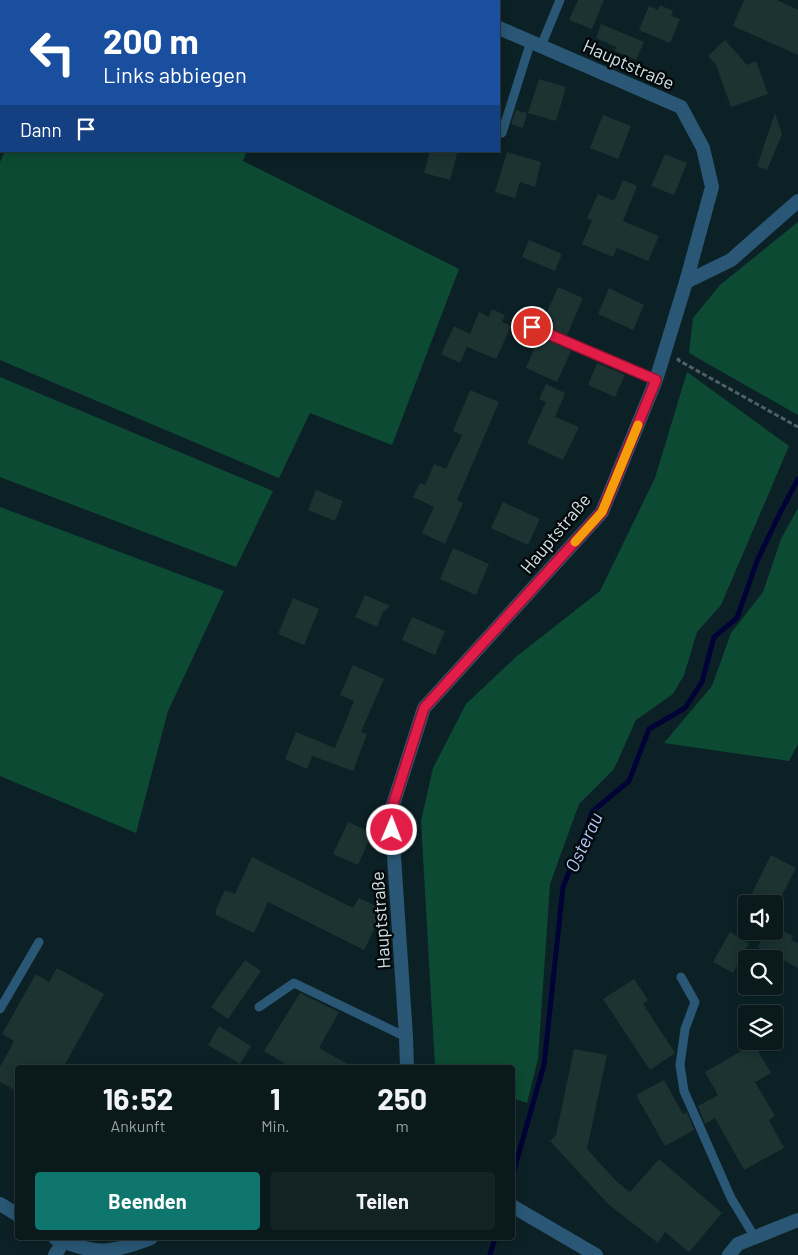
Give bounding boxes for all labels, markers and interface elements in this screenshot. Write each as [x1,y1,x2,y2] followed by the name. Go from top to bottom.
[103,19,199,61] text: 200 m
[20,20,85,85] icon: left
[580,34,678,94] street label: Hauptstraße
[103,61,247,87] text: Links abbiegen
[72,115,100,143] icon: arrive
[20,118,62,141] text: Dann
[511,306,553,348] pin
[518,313,546,341] icon: arrive
[515,489,595,577] street label: Hauptstraße
[365,803,417,855] position arrow
[559,808,607,875] water label: Osterau
[366,871,394,969] street label: Hauptstraße
[738,895,783,1050] map controls
[738,895,783,940] button: sound
[738,950,783,995] button: search
[738,1005,783,1050] button: layers
[103,1080,173,1116] text: 16:52
[270,1080,281,1116] text: 1
[377,1080,427,1116] text: 250
[111,1116,166,1135] text: Ankunft
[261,1116,289,1135] text: Min.
[396,1116,409,1135] text: m
[35,1172,260,1230] button: Beenden
[270,1172,495,1230] button: Teilen

